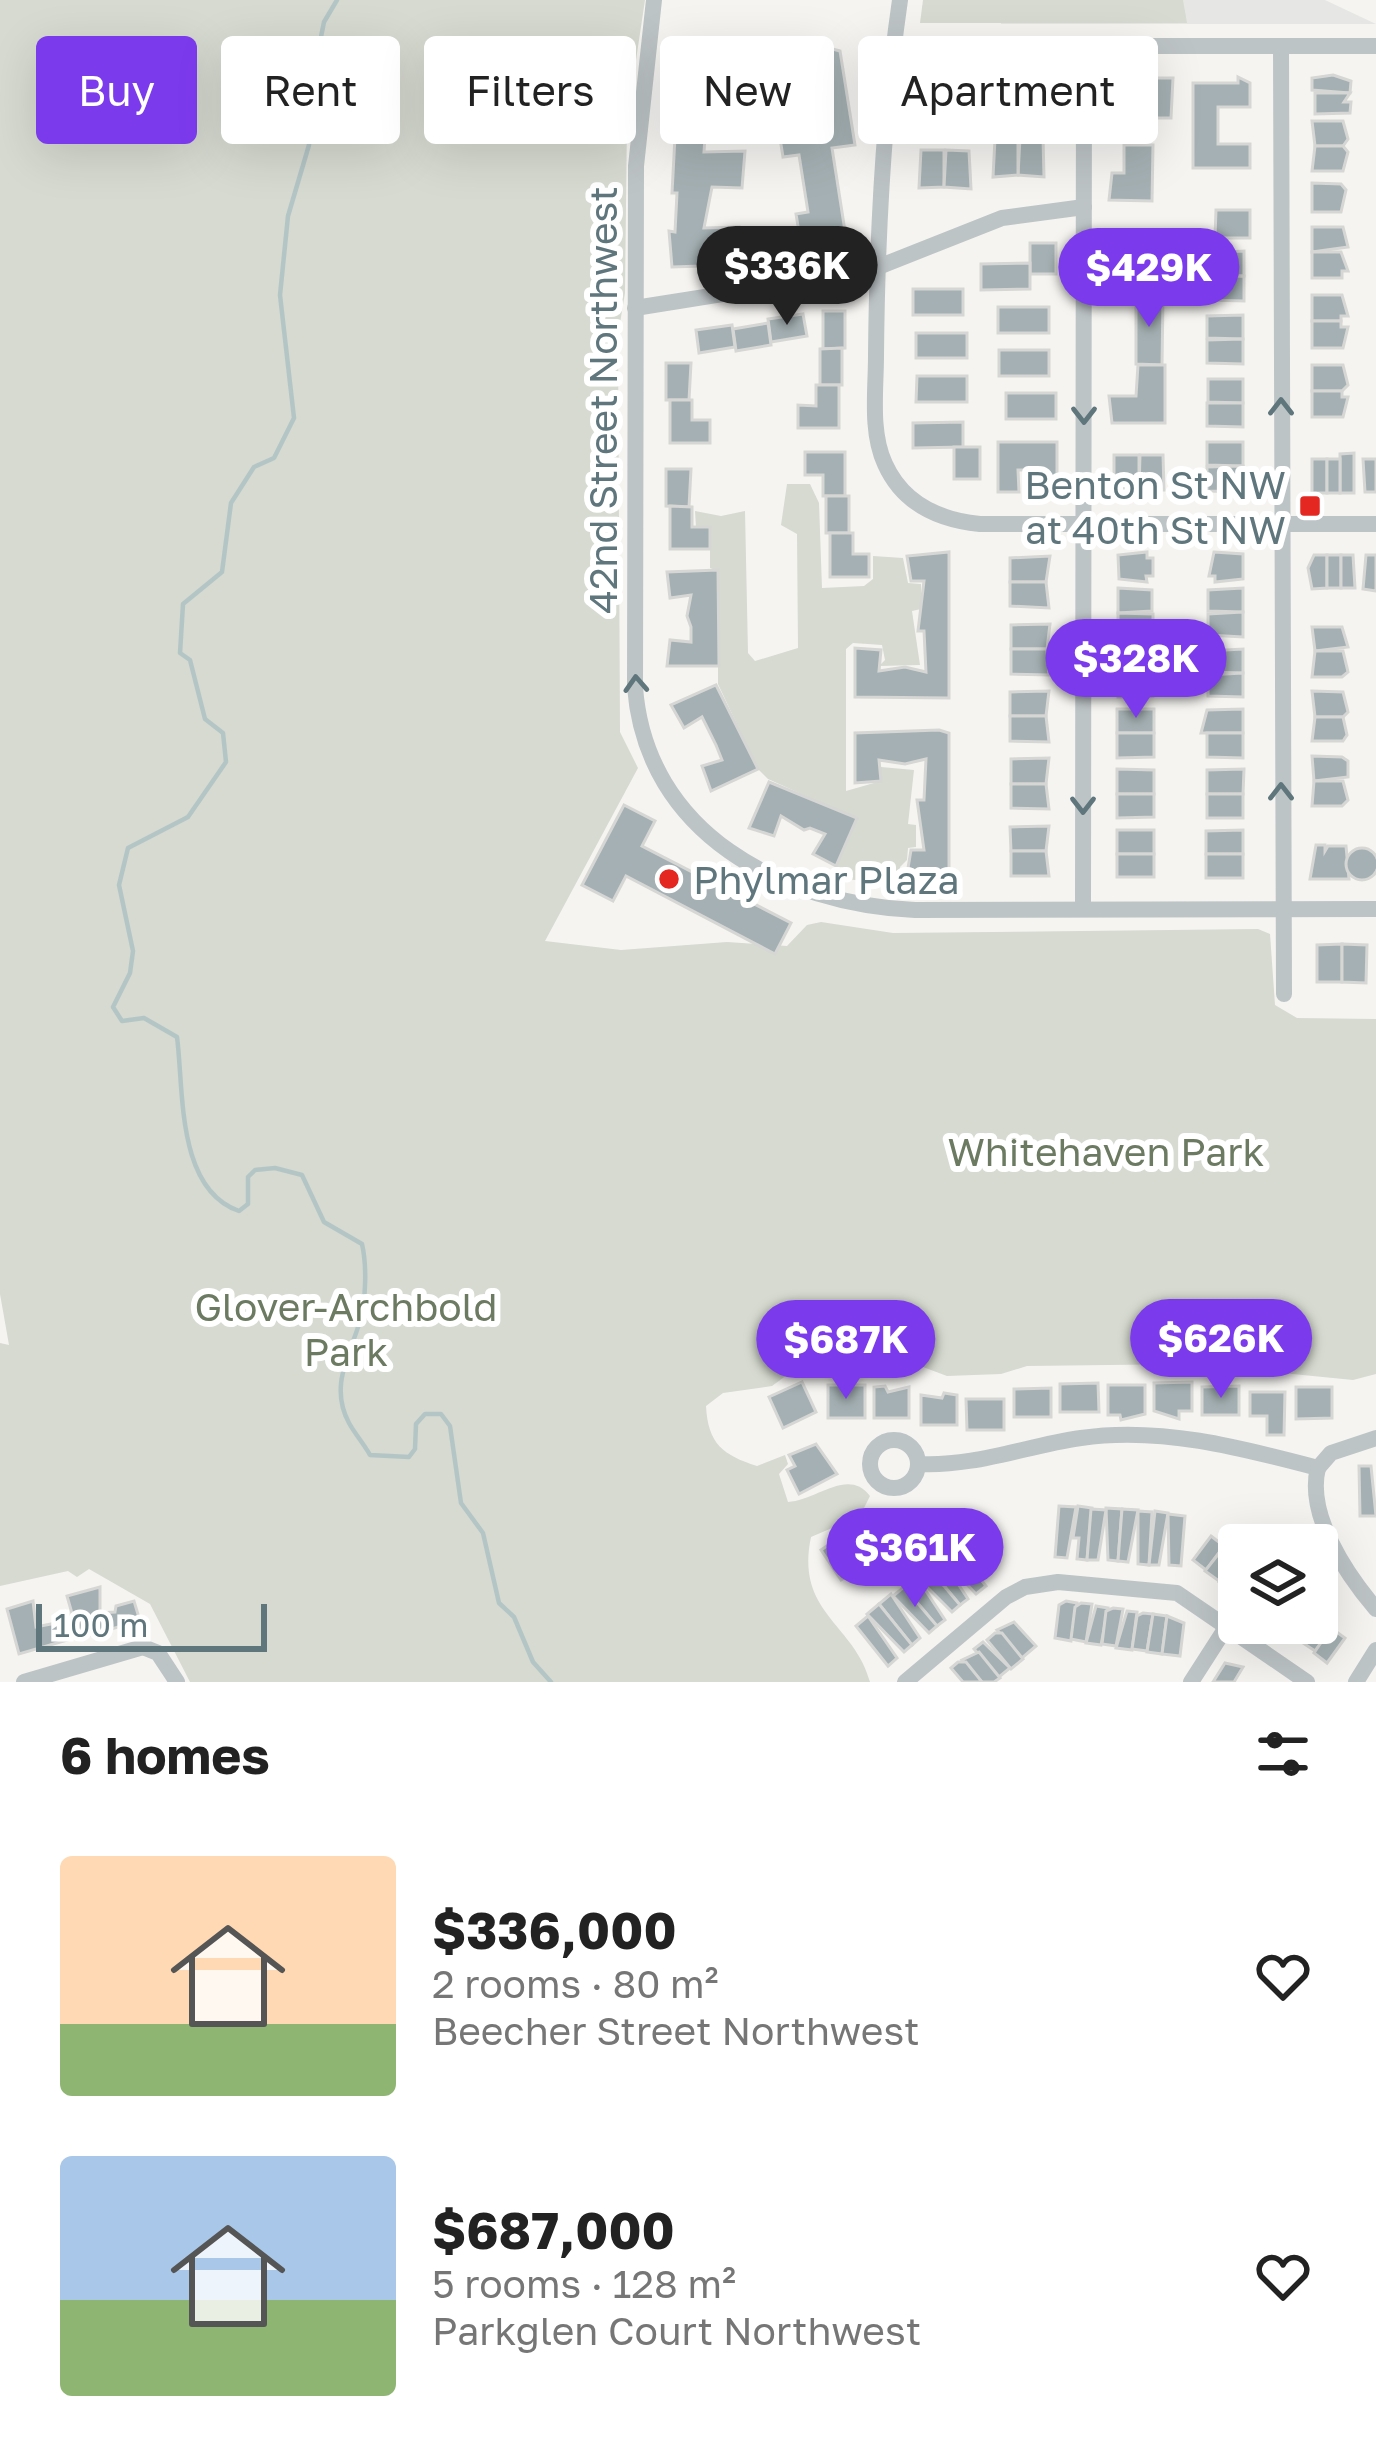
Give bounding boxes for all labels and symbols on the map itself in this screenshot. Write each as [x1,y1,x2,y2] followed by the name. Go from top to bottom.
[579,186,626,614] street label: 42nd Street Northwest
[703,226,871,328] pin: $336K
[1065,228,1233,330] pin: $429K
[1268,397,1294,415] one-way arrow
[1071,407,1097,425] one-way arrow
[1024,461,1286,553] place label: Benton St NW at 40th St NW
[1297,493,1323,519] marker: Benton St NW at 40th St NW
[1052,619,1220,721] pin: $328K
[623,674,649,692] one-way arrow
[1268,782,1294,800] one-way arrow
[1070,797,1096,815] one-way arrow
[693,856,960,903] place label: Phylmar Plaza
[656,866,682,892] marker: Phylmar Plaza
[947,1128,1265,1175] park label: Whitehaven Park
[194,1283,498,1375] park label: Glover-Archbold Park
[1137,1299,1305,1401] pin: $626K
[762,1300,930,1402] pin: $687K
[831,1508,999,1610] pin: $361K
[36,1598,267,1651] scale bar

